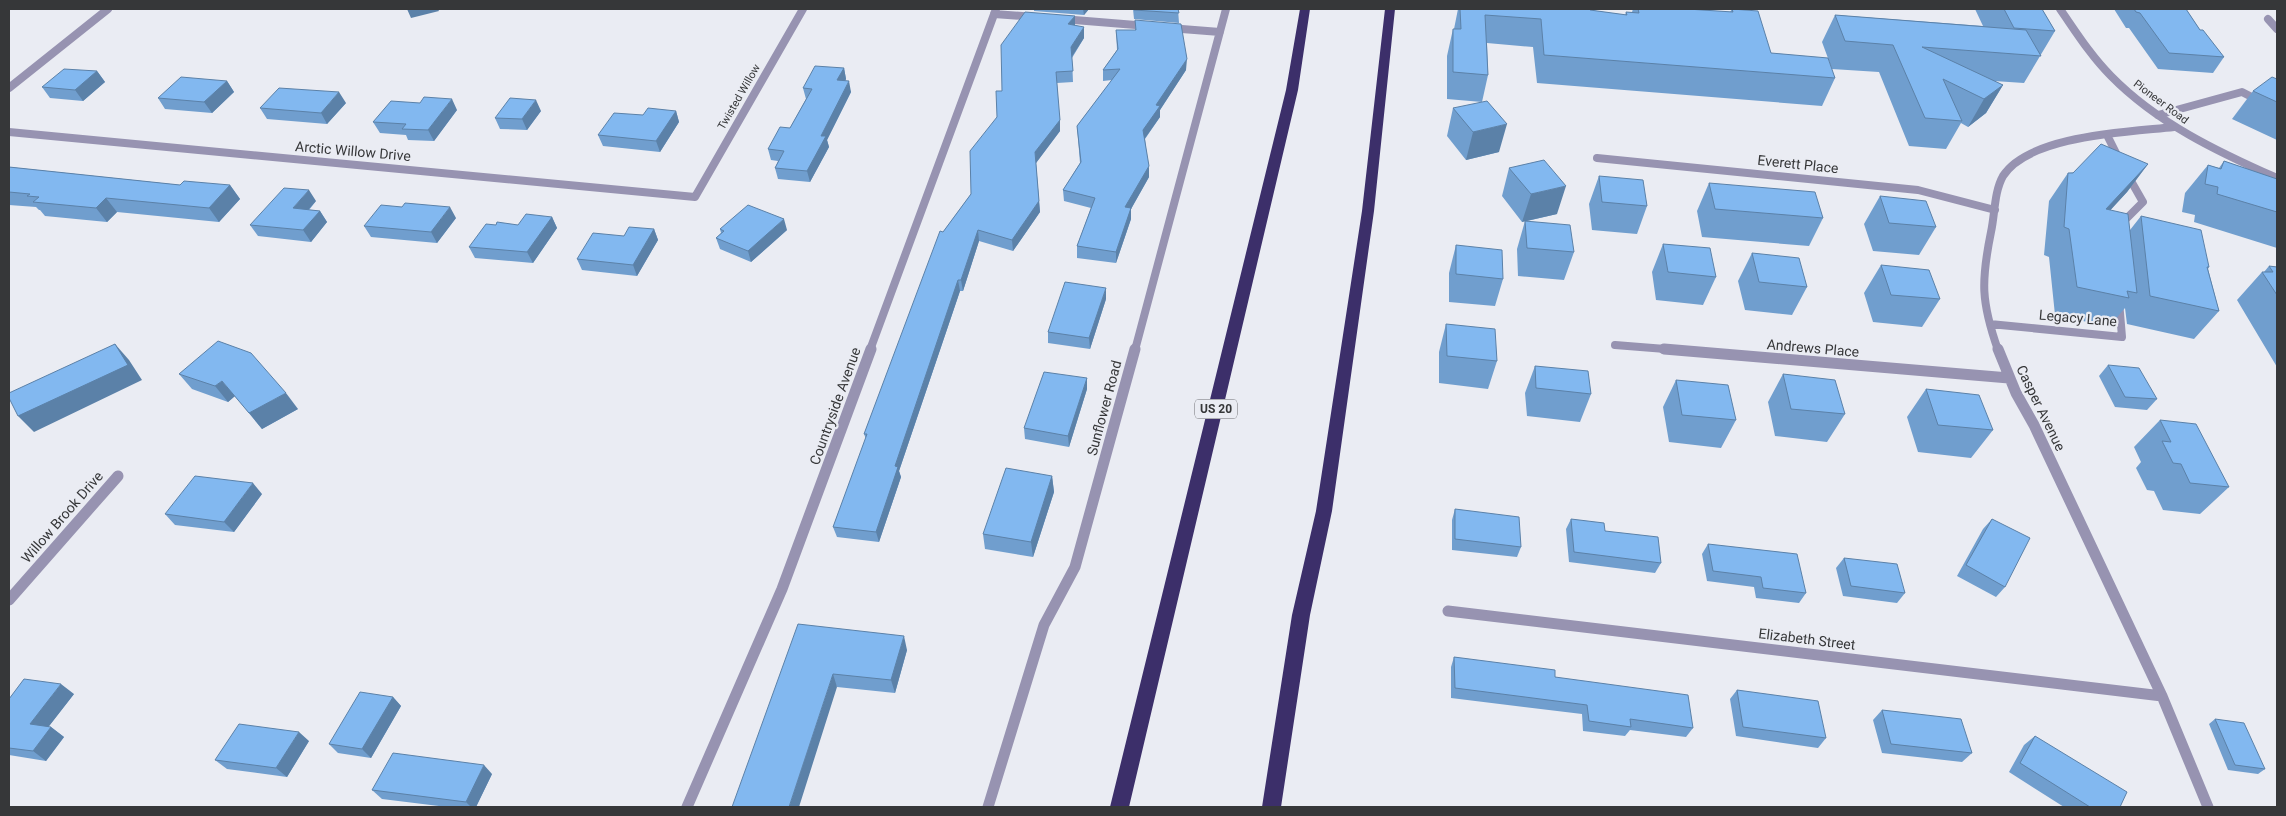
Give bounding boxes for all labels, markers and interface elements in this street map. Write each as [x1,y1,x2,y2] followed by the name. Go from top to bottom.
[715,61,763,132] street label: Twisted Willow
[2131,77,2191,127] street label: Pioneer Road
[295,138,411,164] street label: Arctic Willow Drive
[1757,152,1839,176] street label: Everett Place
[2038,307,2118,329] street label: Legacy Lane
[1766,336,1860,360] street label: Andrews Place
[806,345,864,467] street label: Countryside Avenue
[1084,359,1124,457] street label: Sunflower Road
[2013,363,2069,453] street label: Casper Avenue
[1195,399,1237,418] road number: US 20
[18,468,106,566] street label: Willow Brook Drive
[1758,625,1857,653] street label: Elizabeth Street

